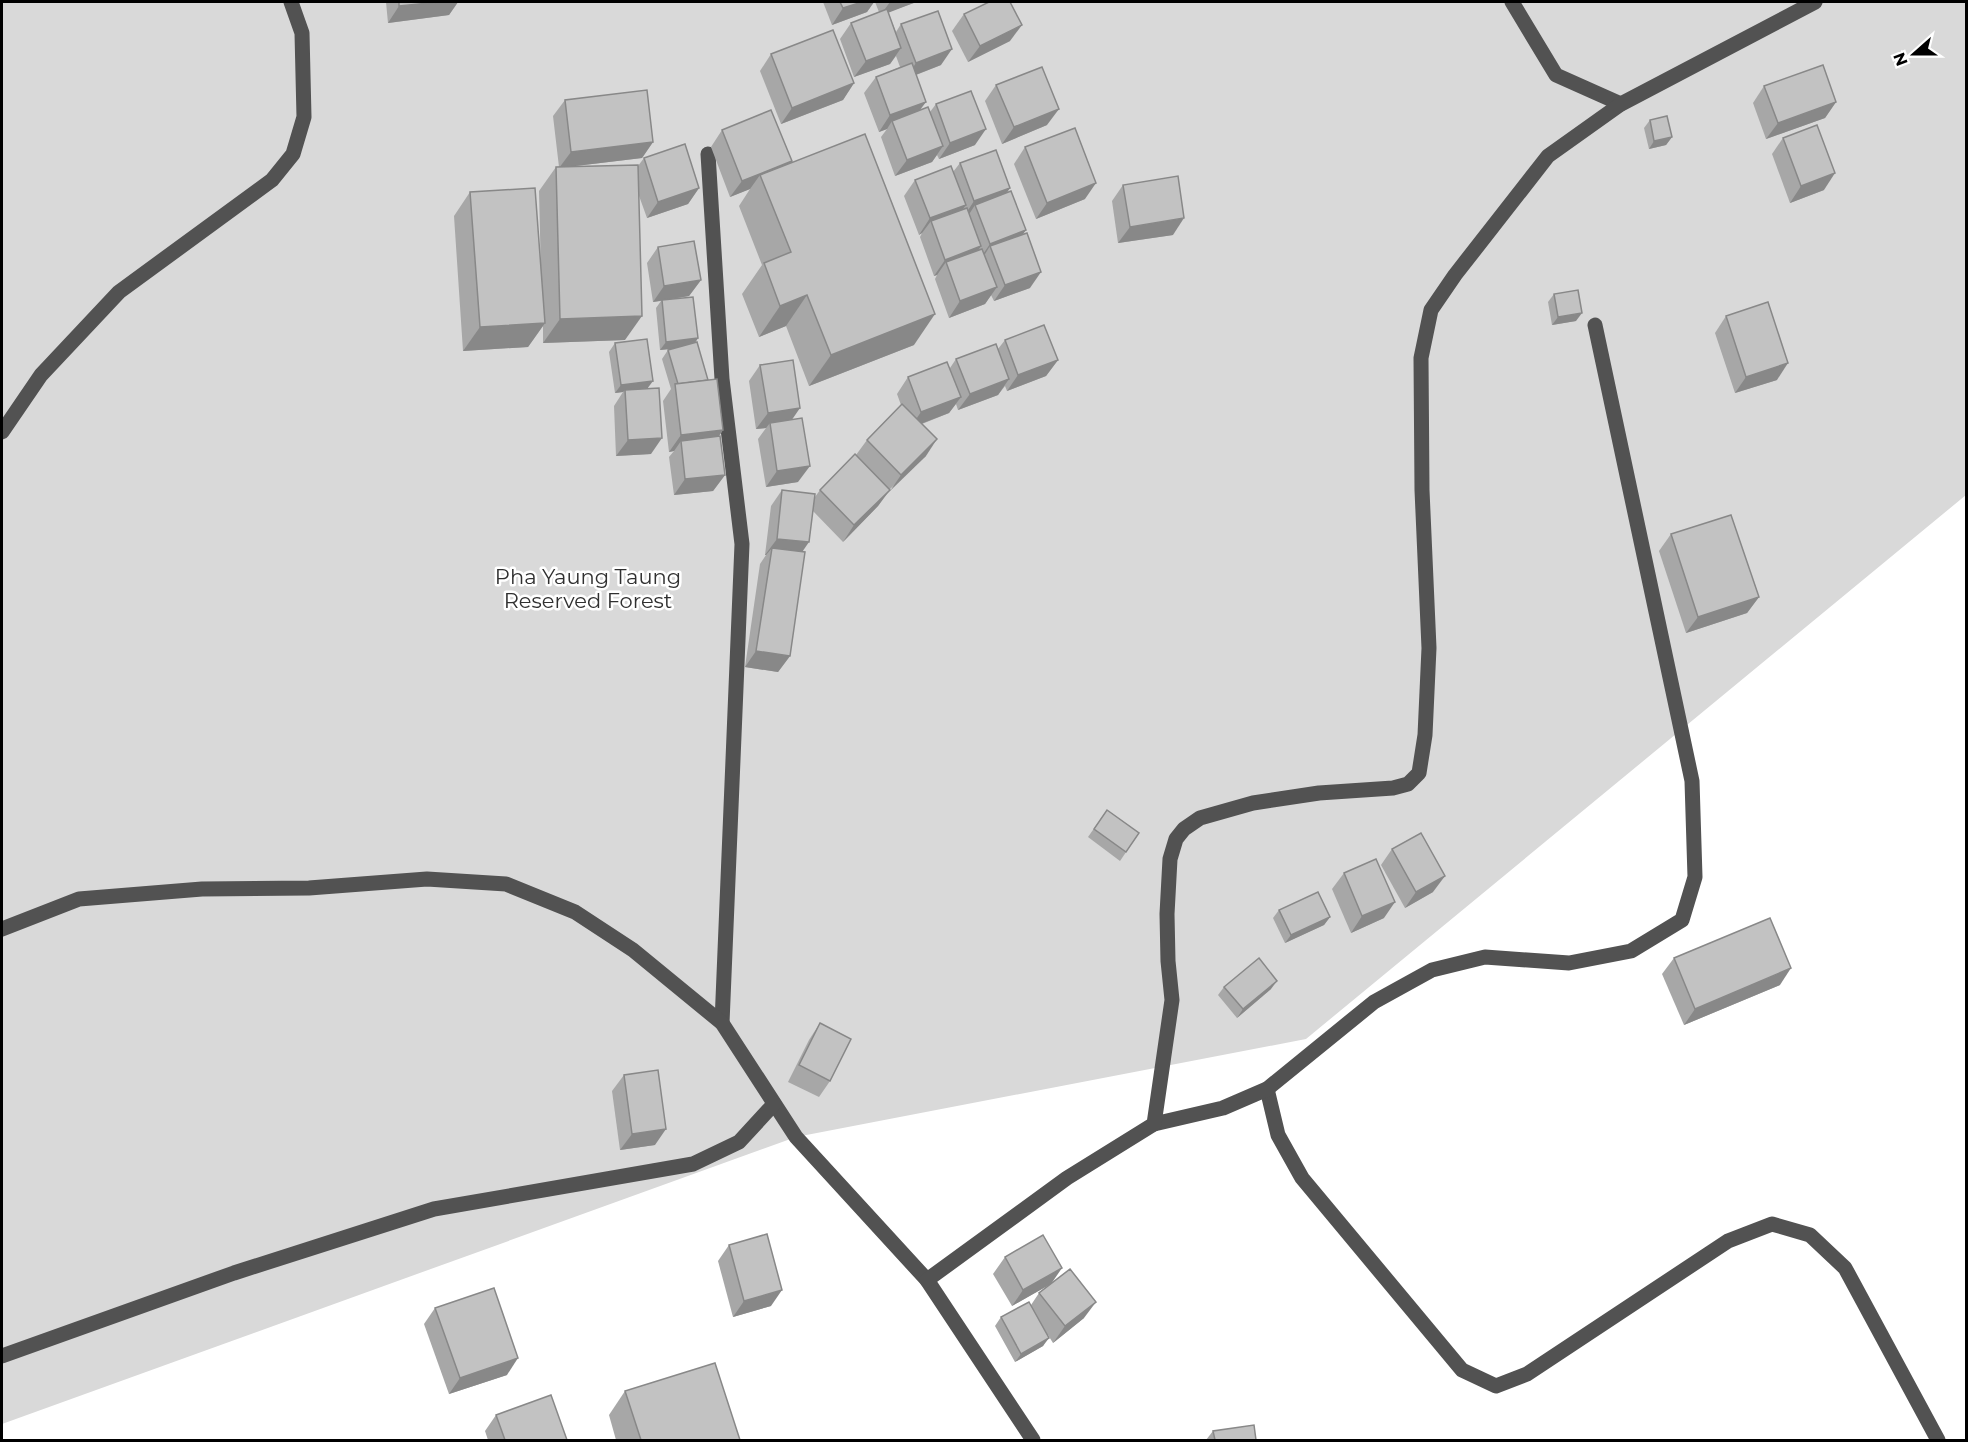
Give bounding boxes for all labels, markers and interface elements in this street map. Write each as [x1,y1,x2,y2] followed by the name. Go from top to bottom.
[1884,24,1944,84] north arrow
[1889,50,1912,69] text: N
[495,564,681,613] park label: Pha Yaung Taung Reserved Forest

